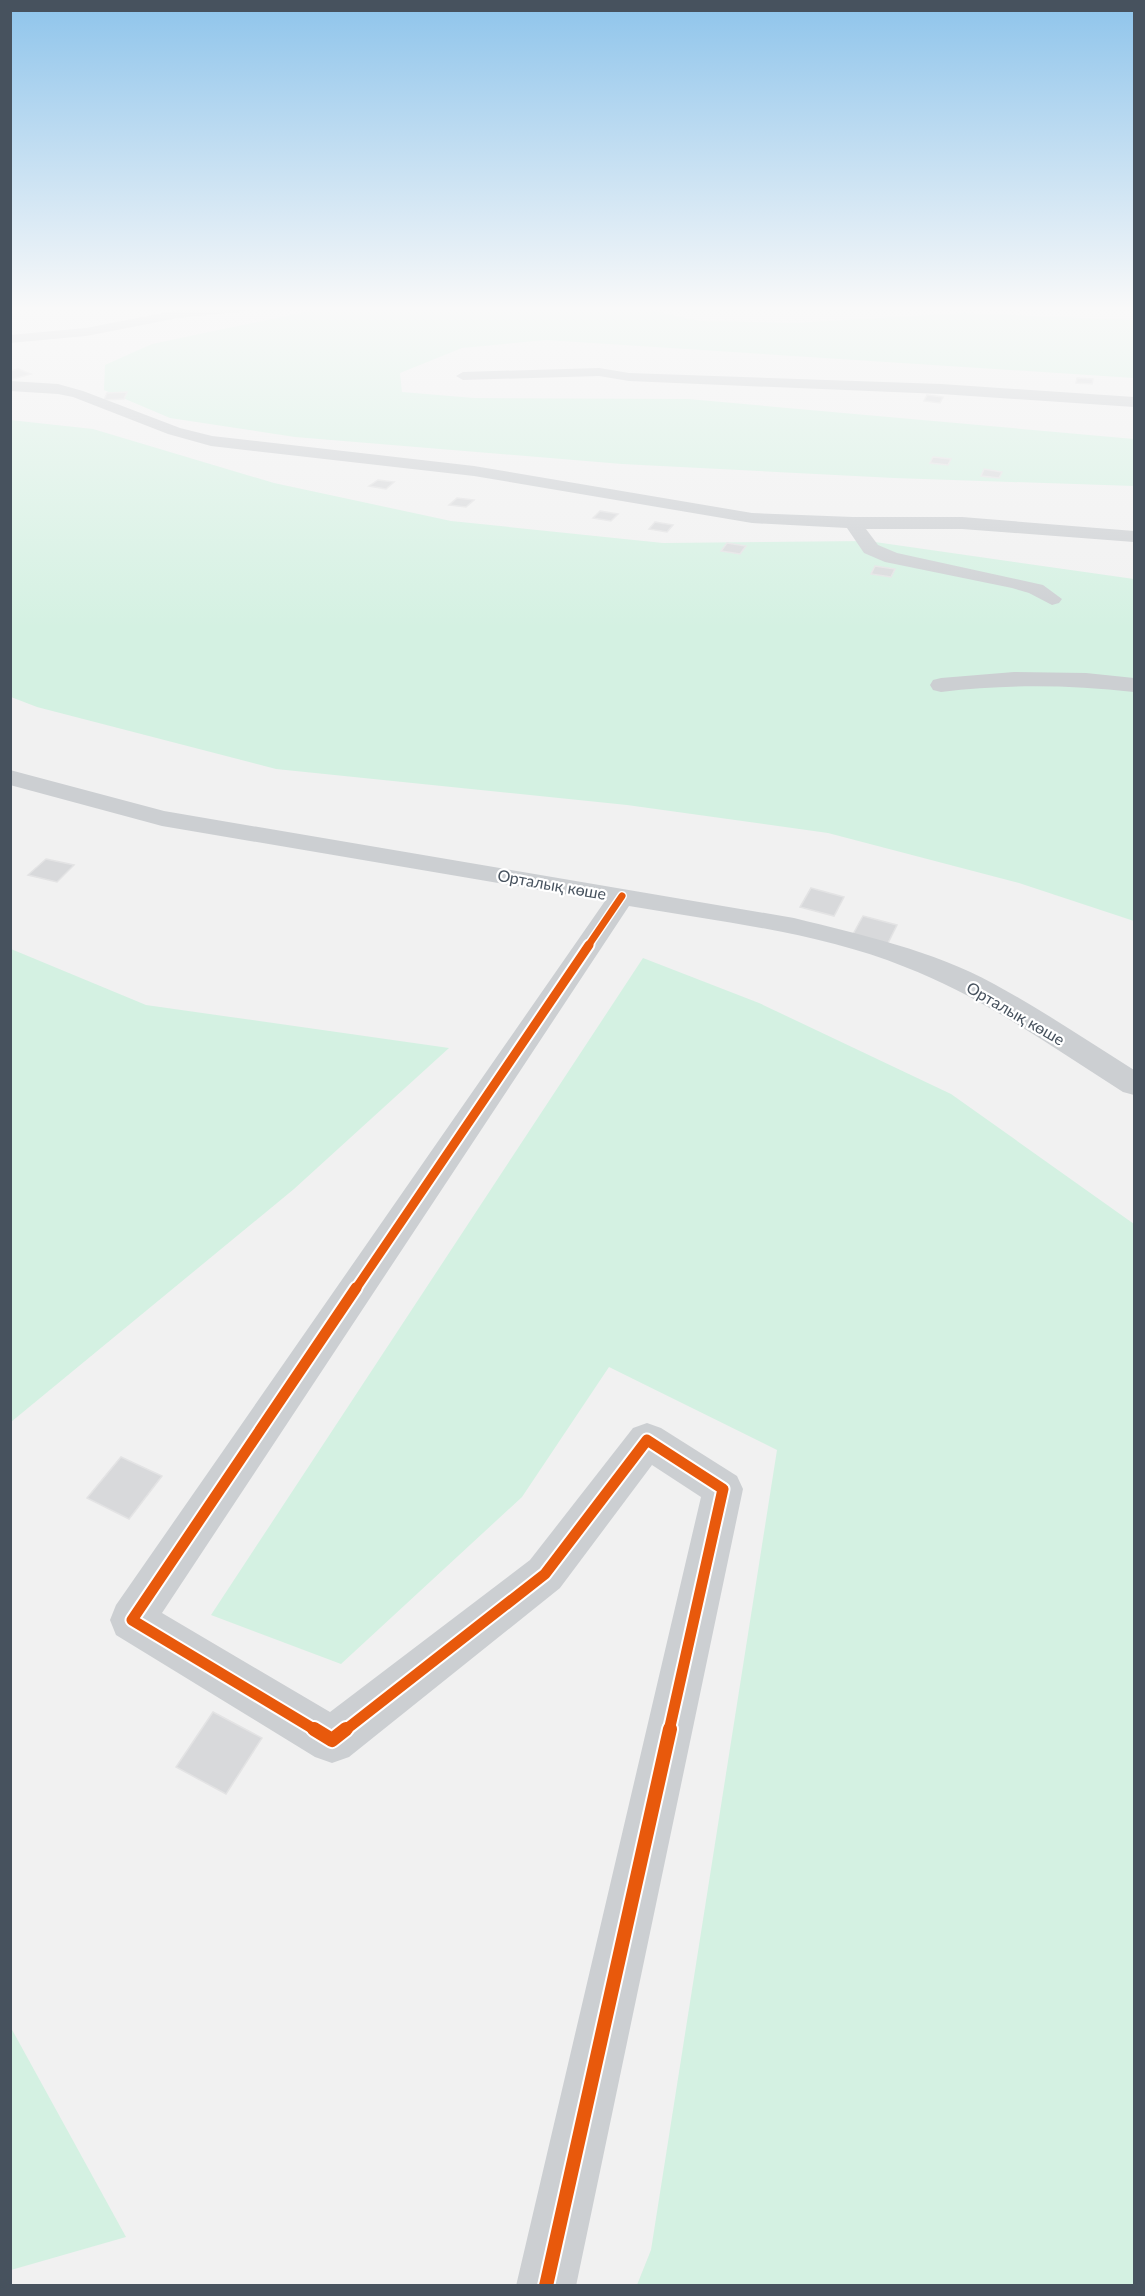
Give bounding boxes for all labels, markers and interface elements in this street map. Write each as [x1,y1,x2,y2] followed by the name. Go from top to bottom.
[496,865,608,903] street label: Орталық көше
[964,977,1068,1049] street label: Орталық көше

